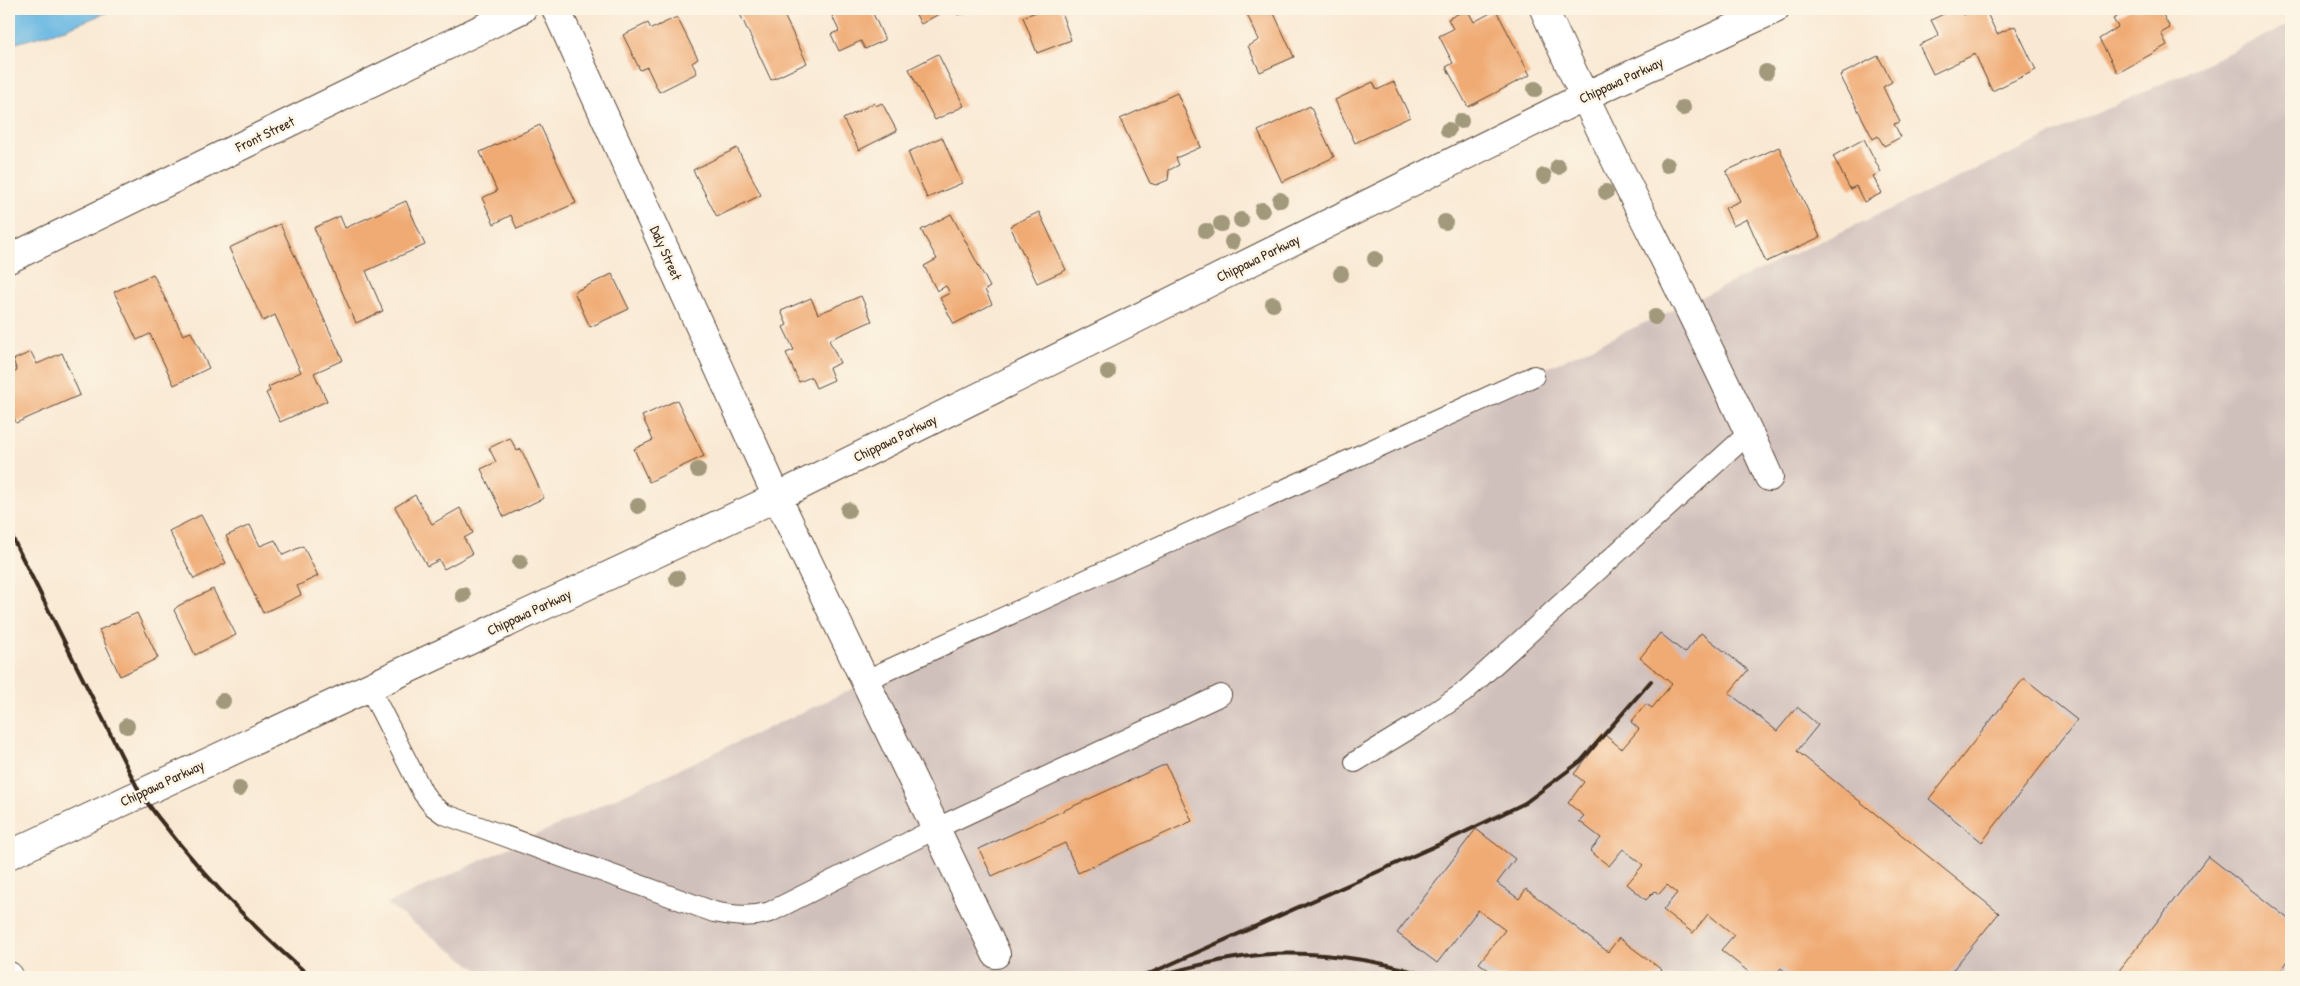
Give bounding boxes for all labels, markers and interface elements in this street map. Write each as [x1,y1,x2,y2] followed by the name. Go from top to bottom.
[1576,52,1666,108] street label: Chippawa Parkway
[231,111,298,156] street label: Front Street
[645,223,687,284] street label: Daly Street
[1213,229,1303,287] street label: Chippawa Parkway
[850,409,940,467] street label: Chippawa Parkway
[484,584,574,640] street label: Chippawa Parkway
[117,755,207,811] street label: Chippawa Parkway

